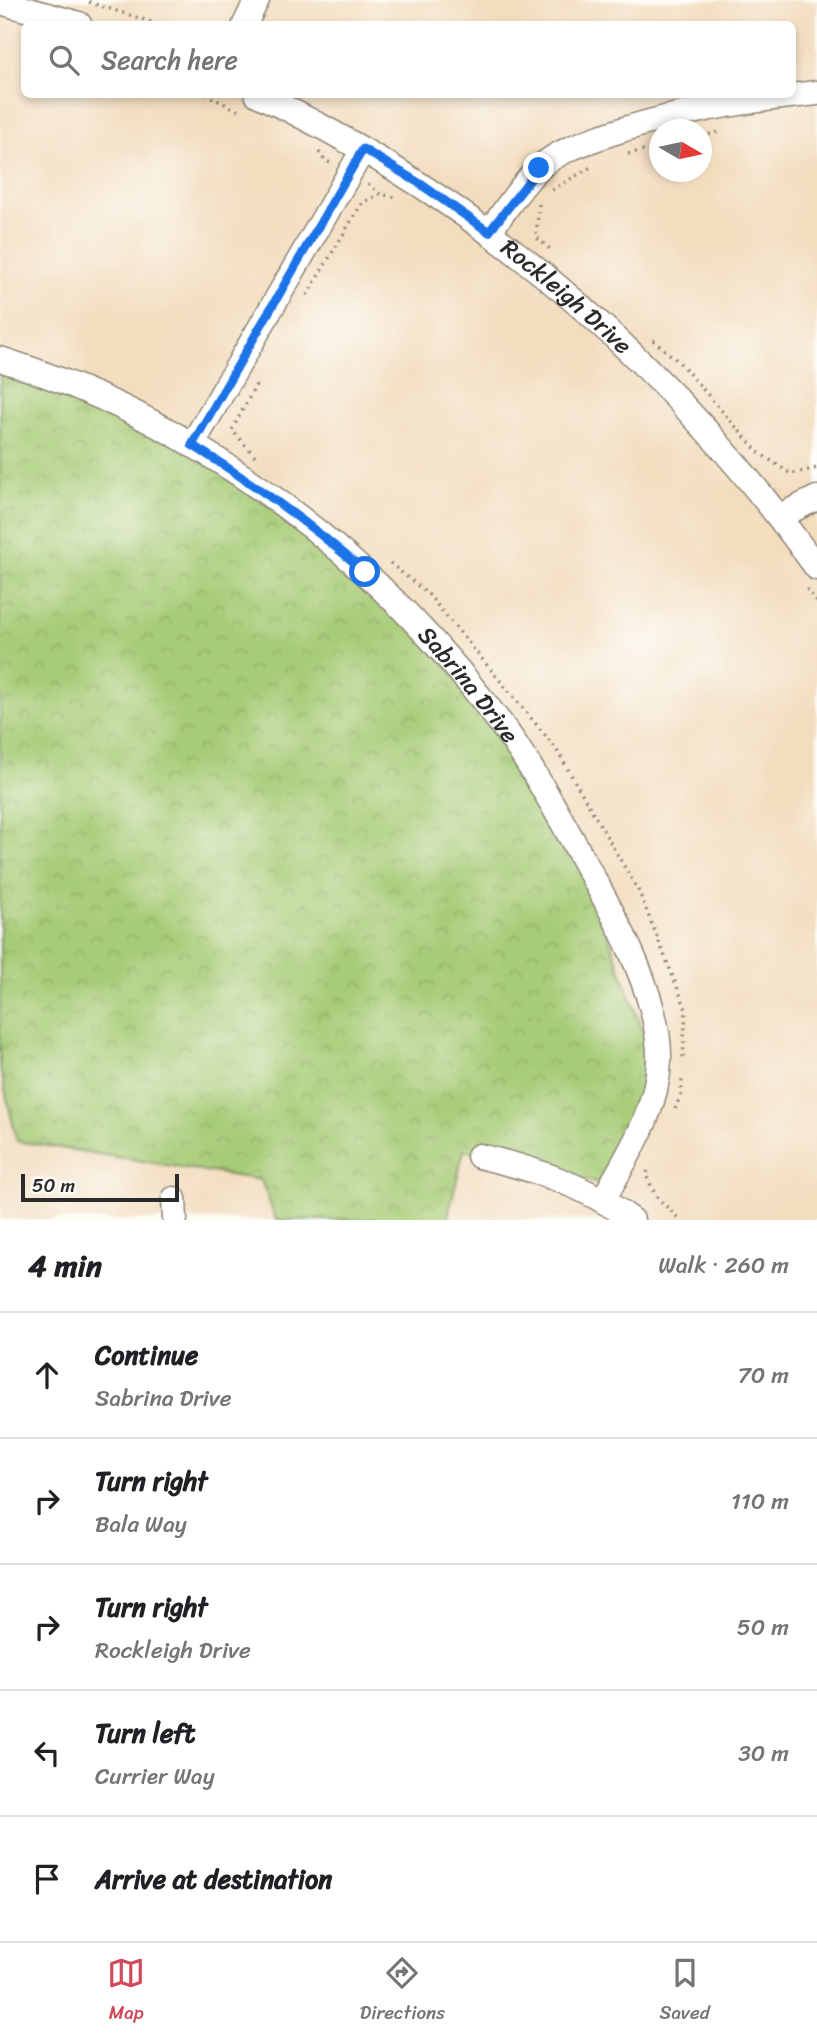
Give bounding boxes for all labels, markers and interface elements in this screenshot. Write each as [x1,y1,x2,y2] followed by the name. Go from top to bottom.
[21,21,796,98] search box
[101,37,238,83] text: Search here
[45,41,83,79] icon: search
[649,119,712,182] north arrow
[523,152,554,183] route end
[491,227,642,365] street label: Rockleigh Drive
[349,556,380,587] route start
[407,616,530,752] street label: Sabrina Drive
[32,1169,75,1202] text: 50 m
[21,1171,178,1203] scale bar
[28,1239,102,1293] text: 4 min
[658,1245,789,1286] text: Walk · 260 m
[95,1332,198,1378] text: Continue
[738,1355,789,1396] text: 70 m
[28,1356,66,1394] icon: ahead
[95,1378,231,1419] text: Sabrina Drive
[95,1458,208,1504] text: Turn right
[731,1481,789,1522] text: 110 m
[28,1482,66,1520] icon: right
[95,1504,187,1545] text: Bala Way
[95,1584,208,1630] text: Turn right
[737,1607,789,1648] text: 50 m
[28,1608,66,1646] icon: right
[95,1630,251,1671] text: Rockleigh Drive
[95,1710,195,1756] text: Turn left
[738,1733,789,1774] text: 30 m
[28,1734,66,1772] icon: left
[95,1756,215,1797] text: Currier Way
[95,1856,332,1902] text: Arrive at destination
[28,1860,66,1898] icon: arrive
[107,1954,145,2029] tab: Map
[360,1954,445,2029] tab: Directions
[660,1954,710,2029] tab: Saved

